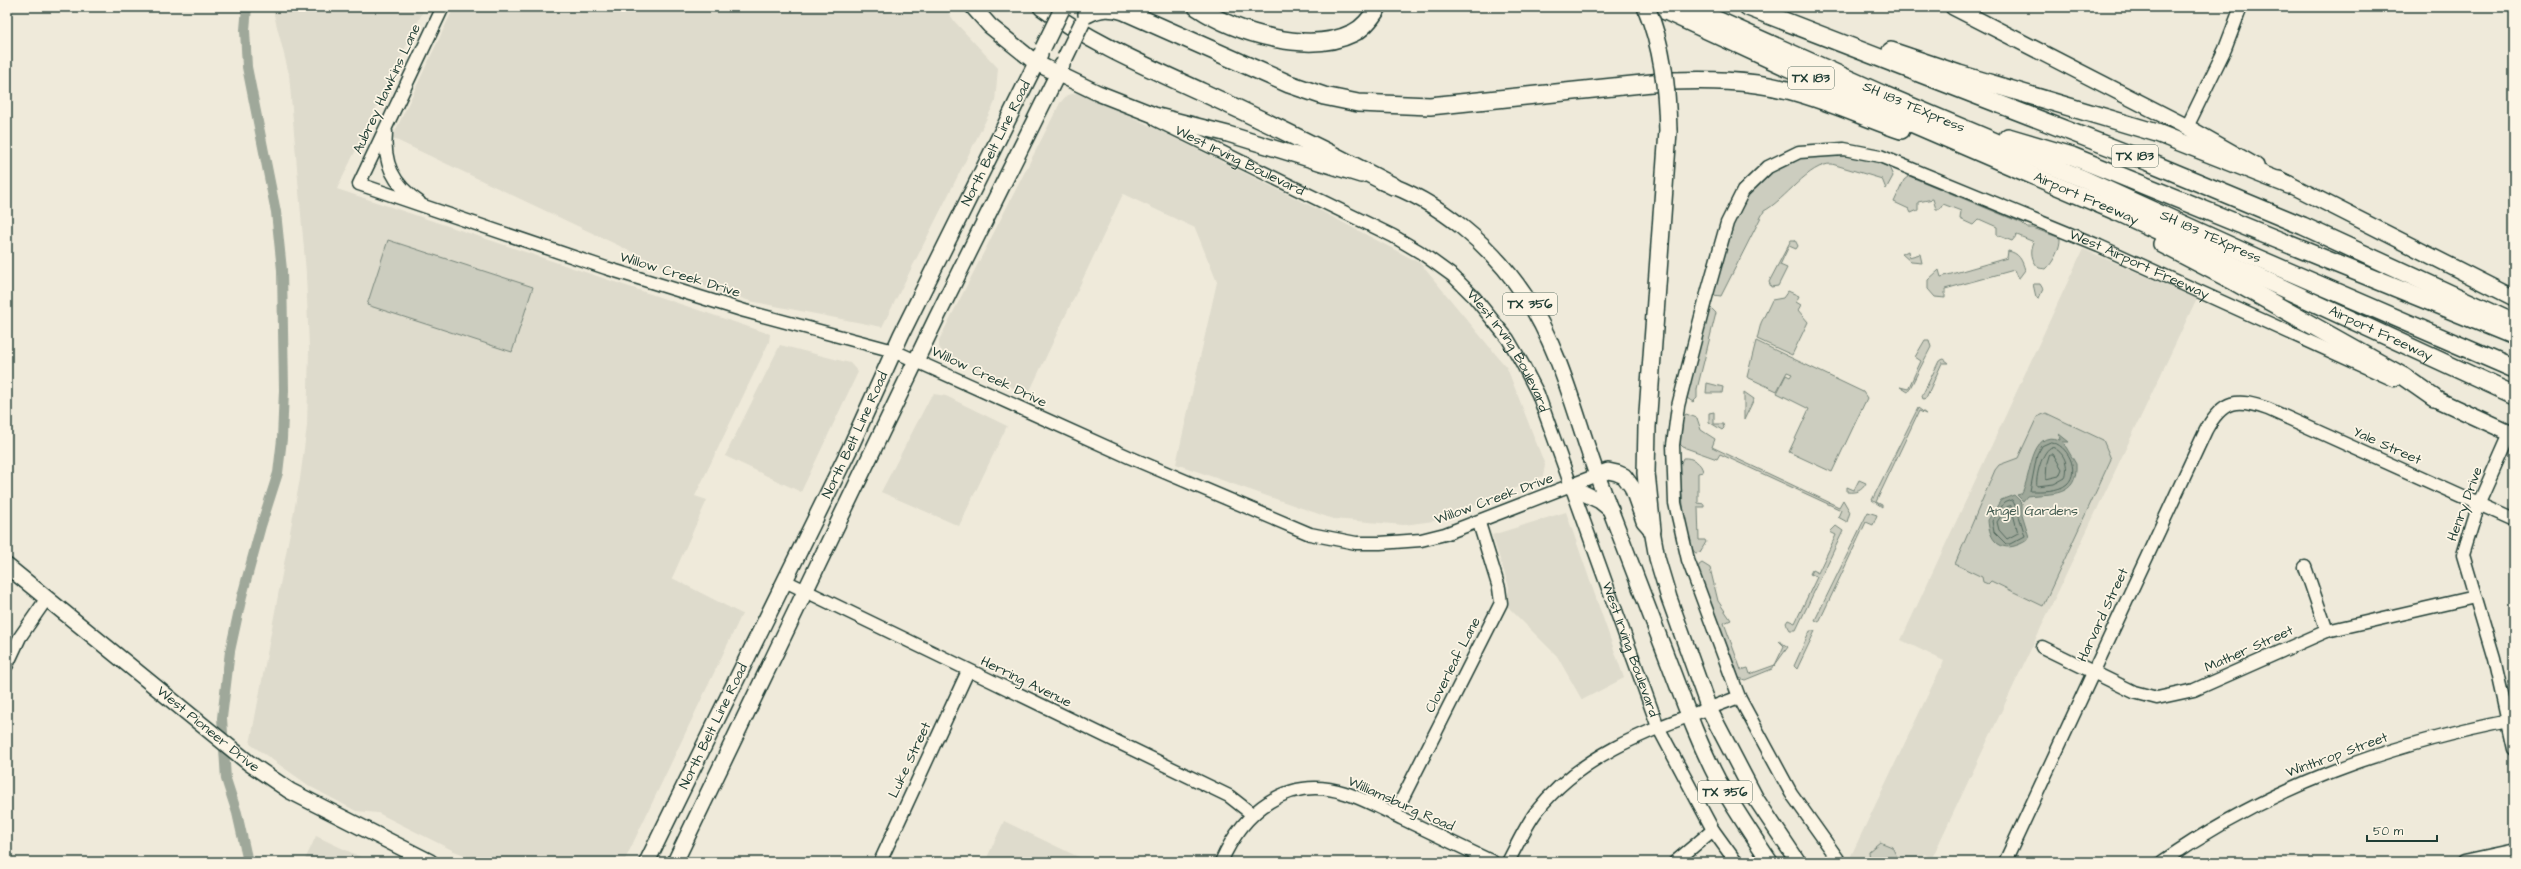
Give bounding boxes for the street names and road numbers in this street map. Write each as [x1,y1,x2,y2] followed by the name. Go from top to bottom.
[348,20,426,157] street label: Aubrey Hawkins Lane
[1788,67,1834,89] road number: TX 183
[957,77,1036,210] street label: North Belt Line Road
[1859,77,1968,138] street label: SH 183 TEXpress
[1171,121,1308,201] street label: West Irving Boulevard
[2112,145,2158,167] road number: TX 183
[2031,167,2142,230] street label: Airport Freeway
[2157,205,2264,269] street label: SH 183 TEXpress
[2066,225,2213,305] street label: West Airport Freeway
[617,247,743,303] street label: Willow Creek Drive
[1462,285,1554,415] street label: West Irving Boulevard
[1503,293,1557,315] road number: TX 356
[2326,301,2436,366] street label: Airport Freeway
[928,341,1050,413] street label: Willow Creek Drive
[817,368,893,502] street label: North Belt Line Road
[2350,422,2425,470] street label: Yale Street
[2442,464,2488,544] street label: Henry Drive
[1432,468,1557,530] street label: Willow Creek Drive
[2073,565,2134,665] street label: Harvard Street
[1597,579,1664,720] street label: West Irving Boulevard
[1420,613,1486,716] street label: Cloverleaf Lane
[2201,620,2297,678] street label: Mather Street
[977,651,1075,713] street label: Herring Avenue
[674,660,753,793] street label: North Belt Line Road
[152,682,264,777] street label: West Pioneer Drive
[884,718,936,801] street label: Luke Street
[2283,727,2391,783] street label: Winthrop Street
[1345,772,1457,836] street label: Williamsburg Road
[1698,781,1752,803] road number: TX 356

